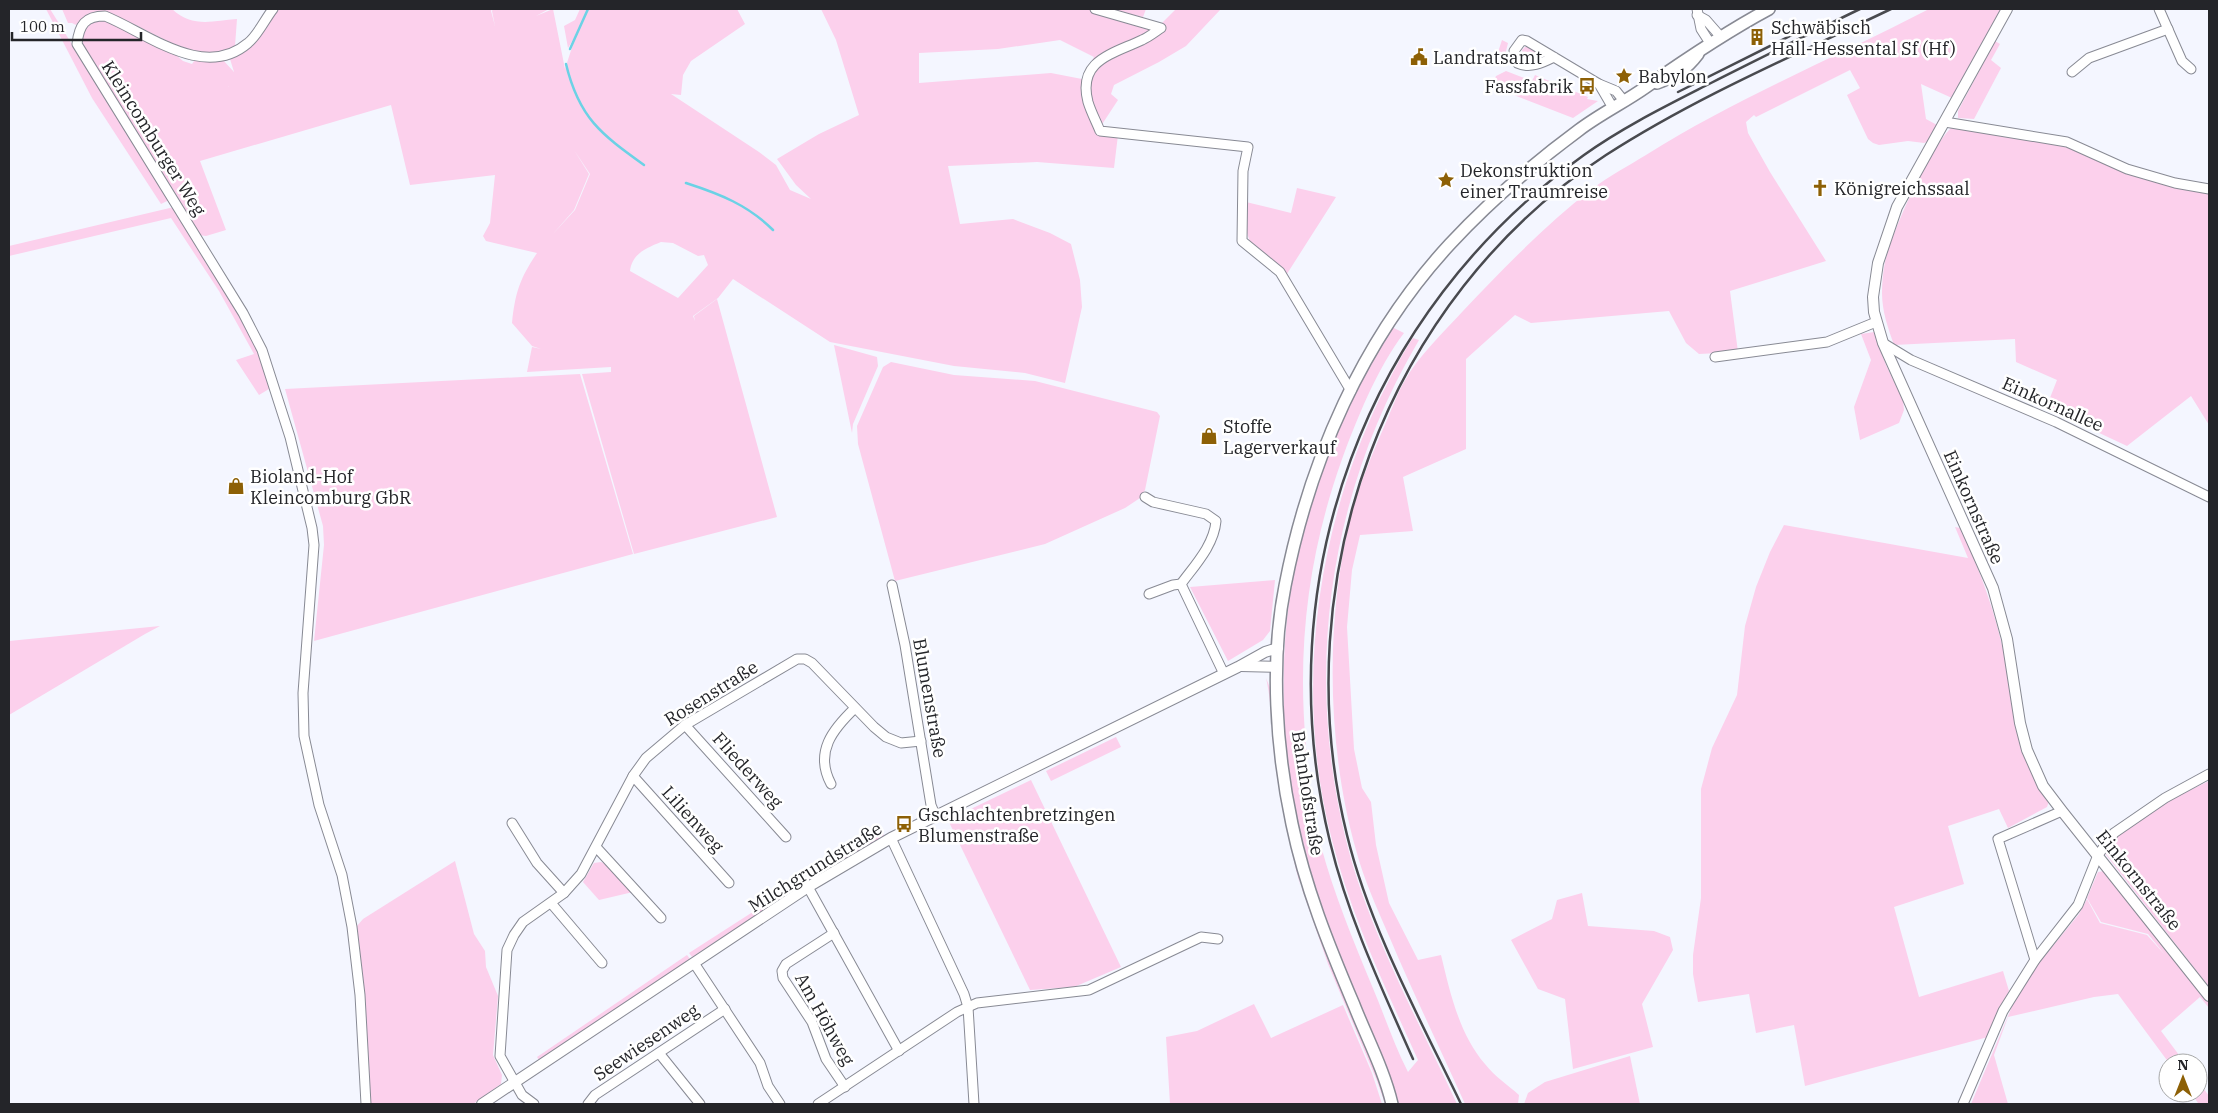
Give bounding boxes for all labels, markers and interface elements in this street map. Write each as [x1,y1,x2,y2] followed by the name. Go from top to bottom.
[12,10,141,42] scale bar
[1771,16,1956,60] place label: Schwäbisch Hall-Hessental Sf (Hf)
[20,17,65,36] text: 100 m
[1747,27,1767,47] building icon: Schwäbisch Hall-Hessental Sf (Hf)
[1433,46,1542,69] place label: Landratsamt
[1409,47,1429,67] public building icon: Landratsamt
[97,56,211,220] street label: Kleincomburger Weg
[1638,65,1707,88] place label: Babylon
[1614,66,1634,86] place icon: Babylon
[1485,75,1573,98] place label: Fassfabrik
[1577,76,1597,96] bus stop icon: Fassfabrik
[1460,159,1608,203] place label: Dekonstruktion einer Traumreise
[1436,170,1456,190] place icon: Dekonstruktion einer Traumreise
[1834,177,1970,200] place label: Königreichssaal
[1810,178,1830,198] church icon: Königreichssaal
[1999,371,2107,437] street label: Einkornallee
[1223,415,1338,459] place label: Stoffe Lagerverkauf
[1199,426,1219,446] shop icon: Stoffe Lagerverkauf
[1939,446,2009,568] street label: Einkornstraße
[250,465,411,509] place label: Bioland-Hof Kleincomburg GbR
[226,476,246,496] shop icon: Bioland-Hof Kleincomburg GbR
[908,636,952,760] street label: Blumenstraße
[660,655,762,731] street label: Rosenstraße
[708,727,788,813] street label: Fliederweg
[1287,729,1329,857] street label: Bahnhofstraße
[657,781,729,857] street label: Lilienweg
[918,803,1115,847] place label: Gschlachtenbretzingen Blumenstraße
[894,814,914,834] bus stop icon: Gschlachtenbretzingen Blumenstraße
[744,817,886,917] street label: Milchgrundstraße
[2091,825,2187,935] street label: Einkornstraße
[790,969,860,1070] street label: Am Höhweg
[589,998,703,1086] street label: Seewiesenweg
[2158,1053,2208,1103] north arrow
[2177,1056,2189,1074] text: N

